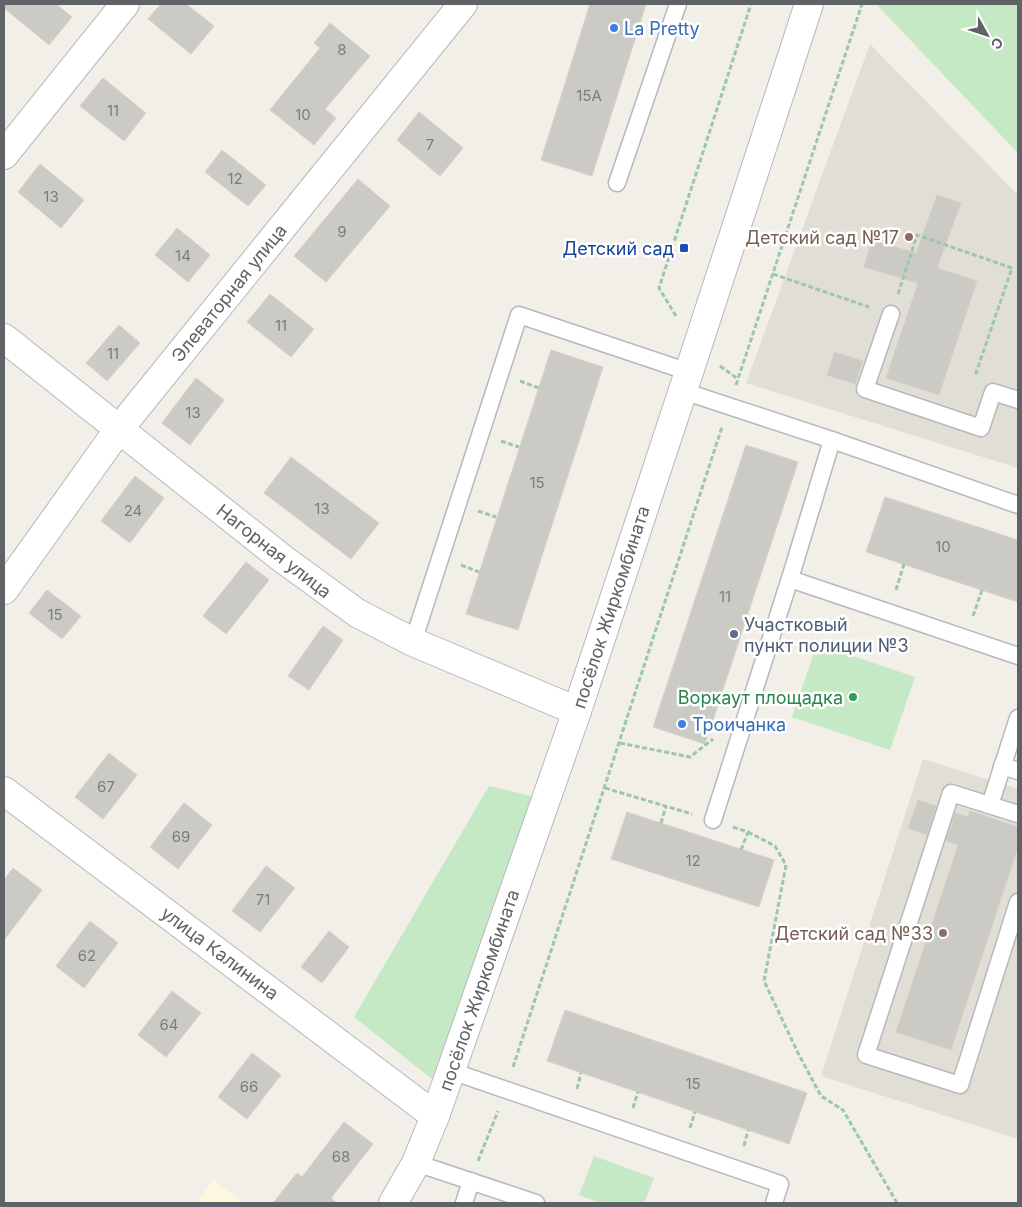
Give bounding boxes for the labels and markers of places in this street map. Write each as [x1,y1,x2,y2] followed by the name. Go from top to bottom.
[624,18,700,39] place label: La Pretty
[608,22,620,34] marker: La Pretty
[745,227,899,248] place label: Детский сад №17
[903,231,915,243] marker: Детский сад №17
[562,238,674,259] place label: Детский сад
[678,242,690,254] marker: Детский сад
[744,614,909,656] place label: Участковый пункт полиции №3
[728,628,740,640] marker: Участковый пункт полиции №3
[678,687,843,708] place label: Воркаут площадка
[847,691,859,703] marker: Воркаут площадка
[692,714,786,735] place label: Троичанка
[676,718,688,730] marker: Троичанка
[774,923,933,944] place label: Детский сад №33
[937,927,949,939] marker: Детский сад №33

